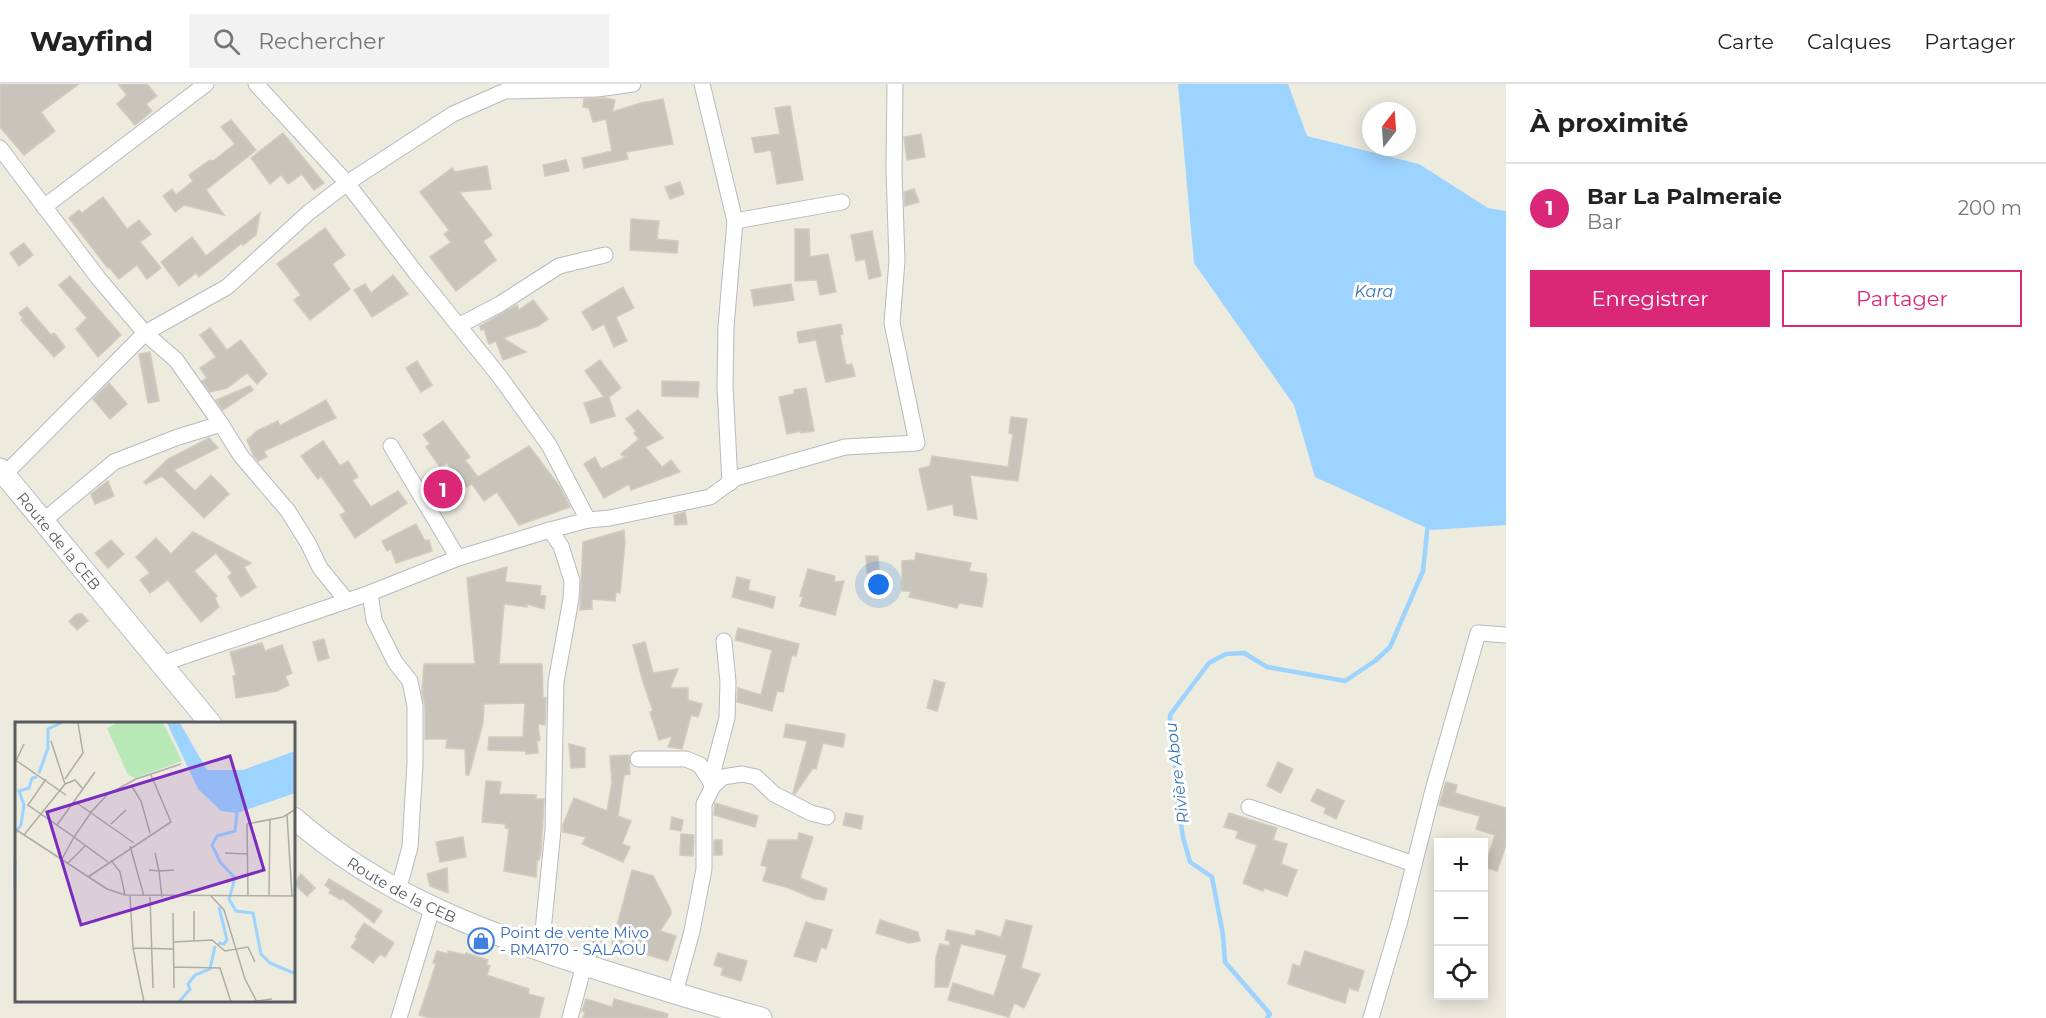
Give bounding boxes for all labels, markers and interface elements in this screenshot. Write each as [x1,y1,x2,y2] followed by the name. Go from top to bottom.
[189,14,609,68] search box
[30,24,153,58] text: Wayfind
[210,25,243,58] icon: search
[258,28,385,55] text: Rechercher
[1717,29,1774,54] text: Carte
[1807,29,1891,54] text: Calques
[1924,29,2016,54] text: Partager
[1362,102,1416,156] north arrow
[1530,107,1689,139] text: À proximité
[1587,183,1782,210] text: Bar La Palmeraie
[1546,196,1553,220] text: 1
[1958,196,2022,220] text: 200 m
[1587,210,1622,234] text: Bar
[1530,270,1770,327] button: Enregistrer
[1782,270,2022,327] button: Partager
[1355,282,1394,301] water label: Kara
[424,466,462,512] pin: 1
[13,488,105,593] street label: Route de la CEB
[864,570,893,599] your location
[1161,721,1193,825] water label: Rivière Abou
[15,722,296,1003] inset map
[1434,838,1488,1000] map controls
[1434,838,1488,892] button: +
[344,852,459,926] street label: Route de la CEB
[1434,892,1488,946] button: −
[500,923,649,959] place label: Point de vente Mivo - RMA170 - SALAOU
[466,926,496,956] shop icon: Point de vente Mivo - RMA170 - SALAOU
[1434,946,1488,1000] button: locate

